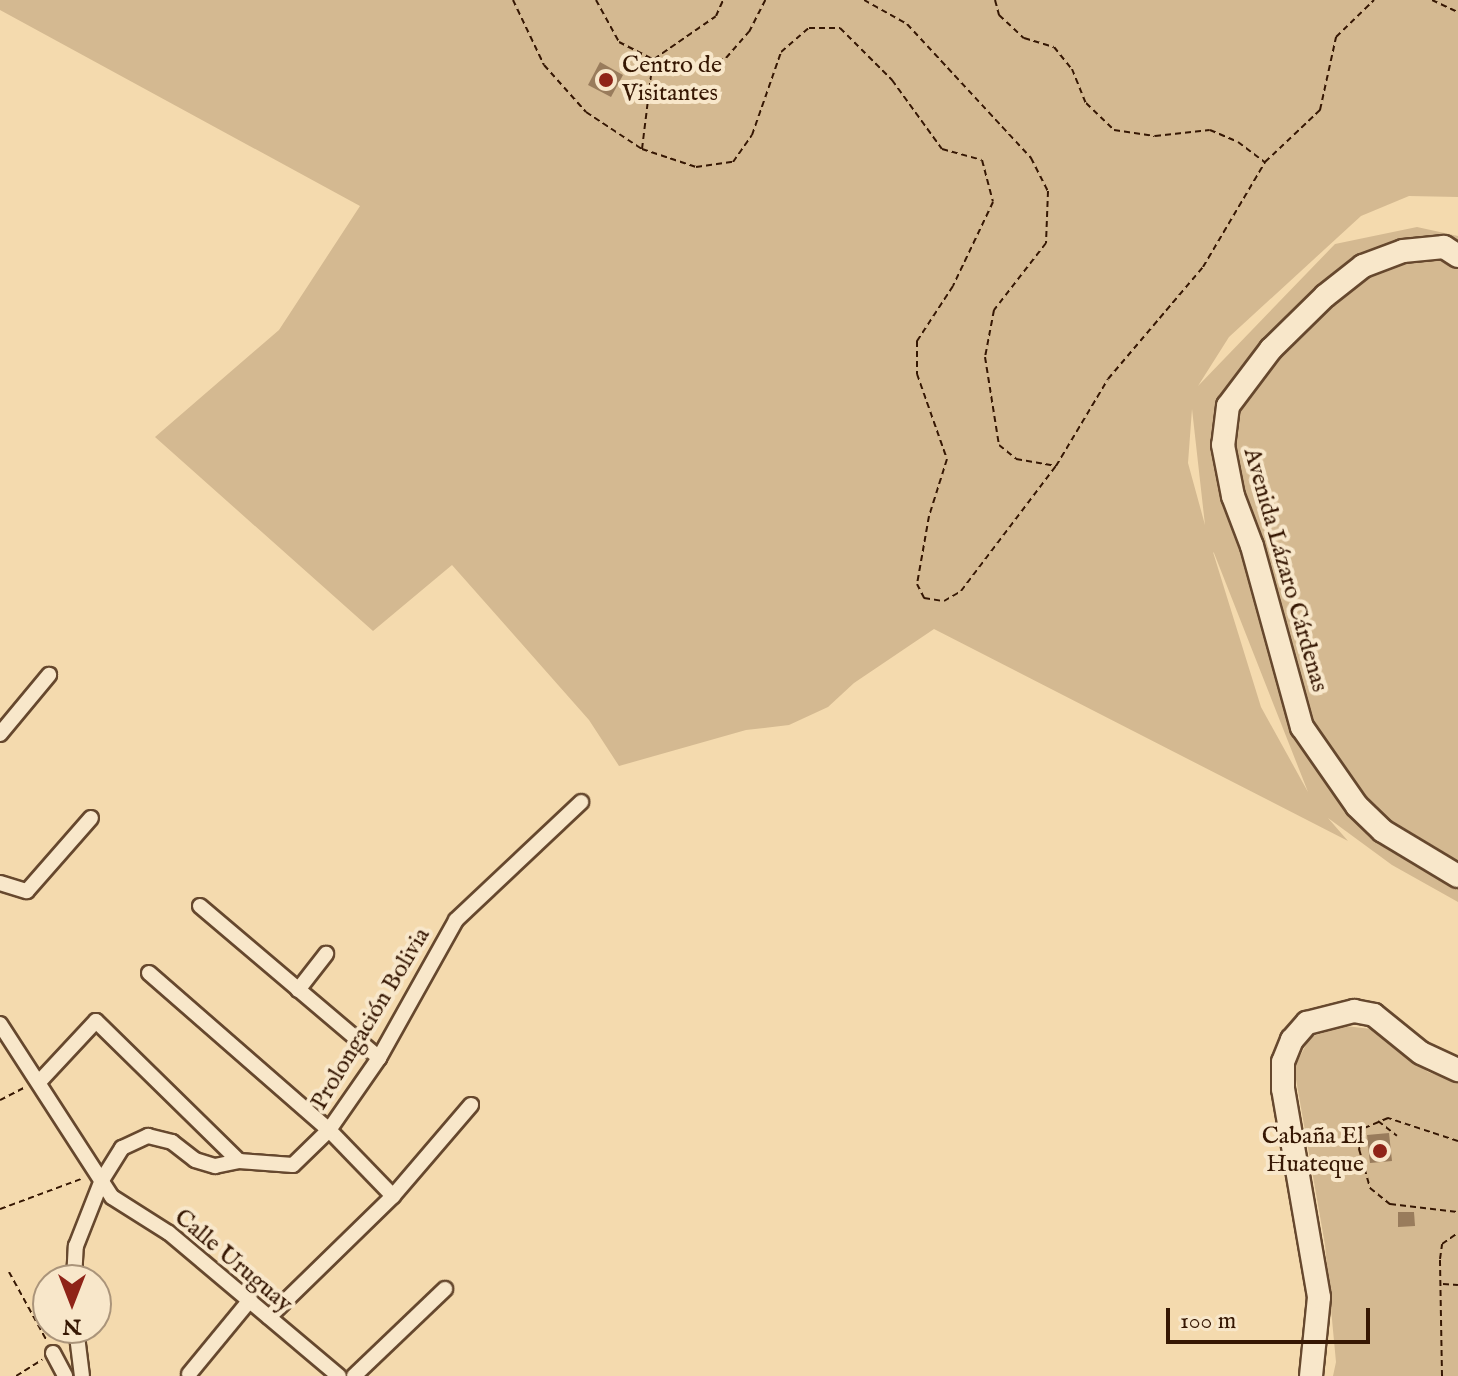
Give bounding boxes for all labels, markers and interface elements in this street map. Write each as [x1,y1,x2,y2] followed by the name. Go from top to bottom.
[622,52,722,108] place label: Centro de Visitantes
[597,71,615,89] marker: Centro de Visitantes
[1236,445,1334,695] street label: Avenida Lázaro Cárdenas
[305,923,437,1115] street label: Prolongación Bolivia
[1262,1123,1364,1179] place label: Cabaña El Huateque
[1371,1142,1389,1160] marker: Cabaña El Huateque
[168,1203,298,1319] street label: Calle Uruguay
[32,1264,112,1344] north arrow
[1170,1292,1374,1342] scale bar
[1180,1306,1236,1337] text: 100 m
[62,1312,82,1340] text: N

